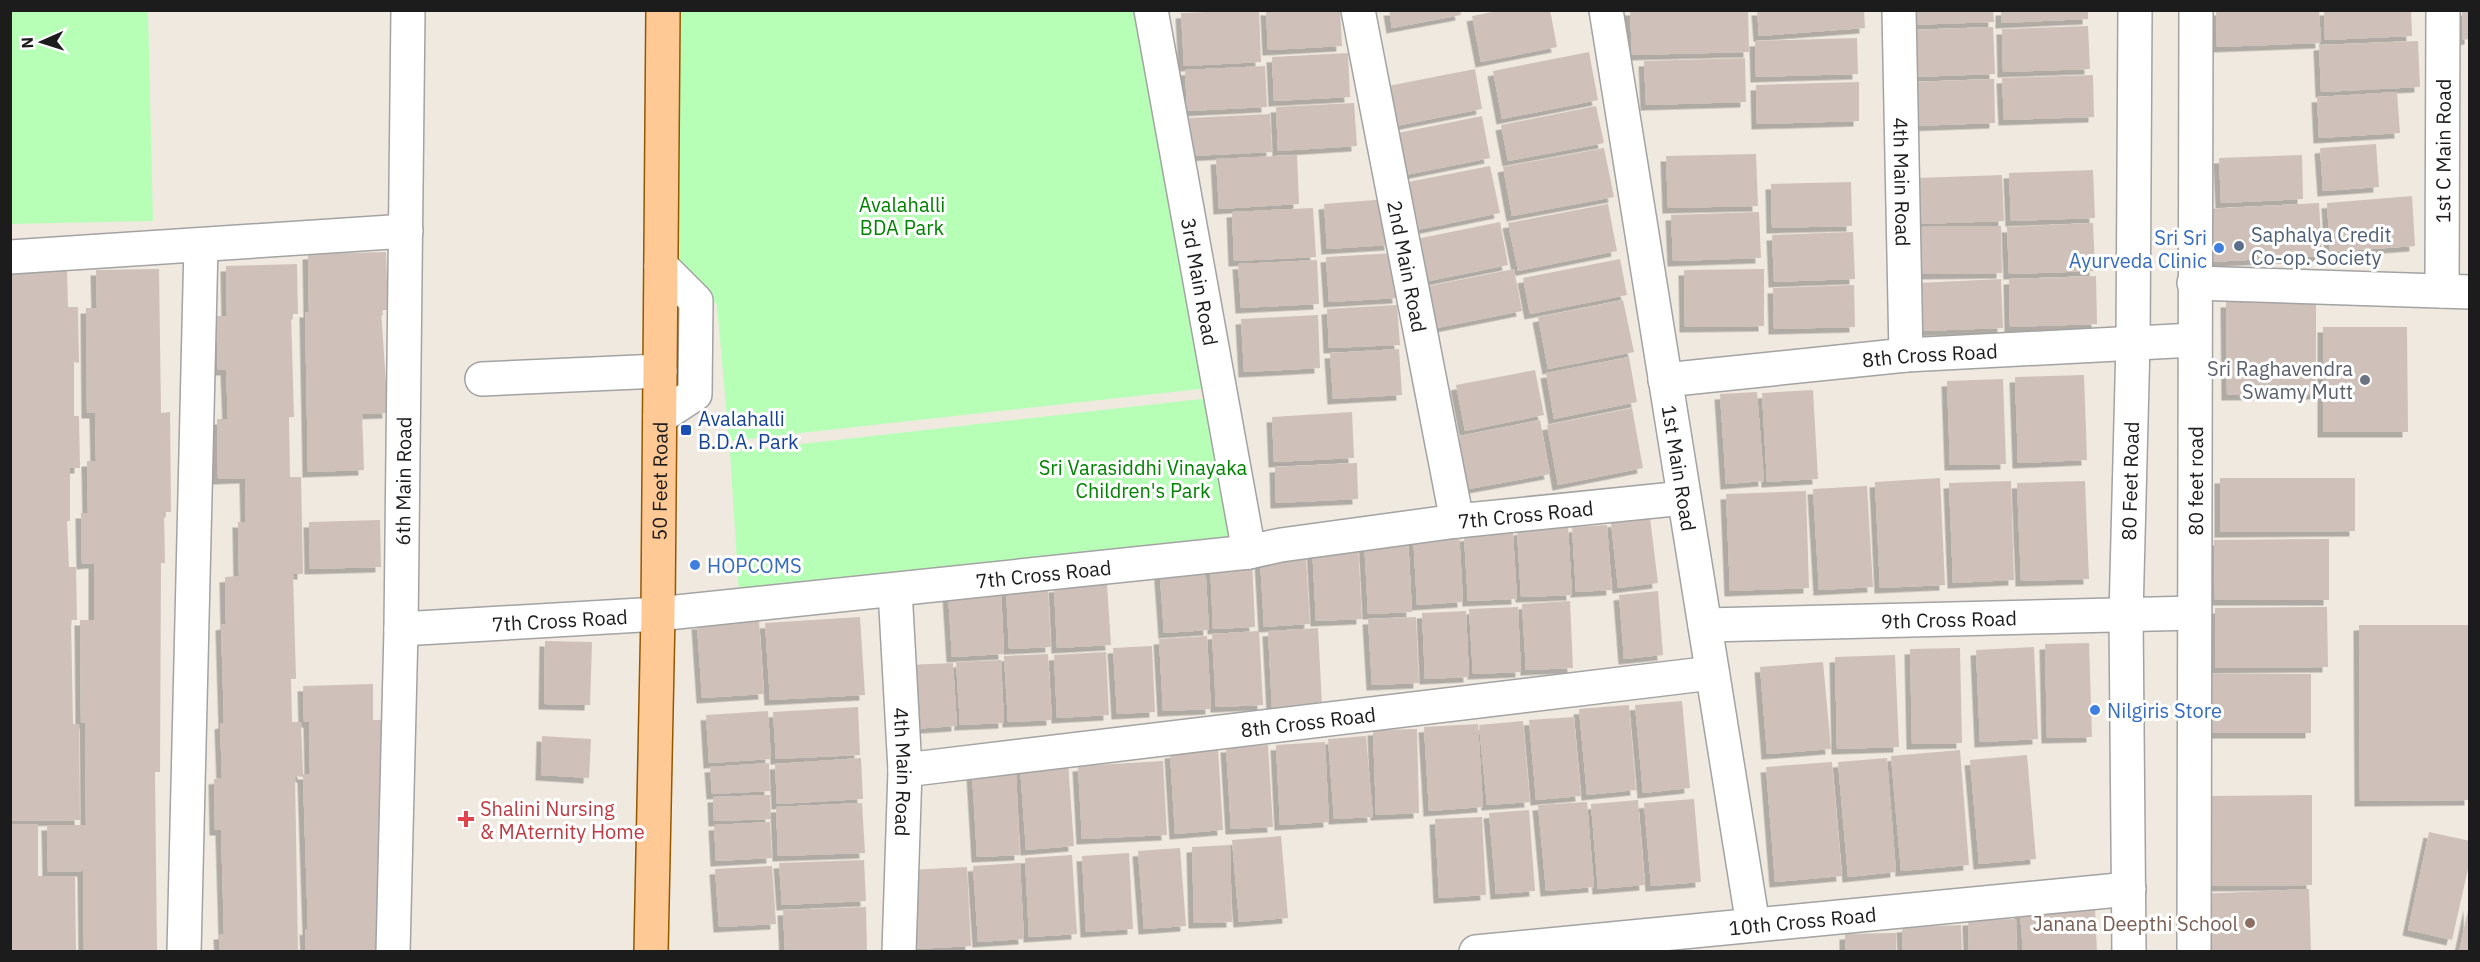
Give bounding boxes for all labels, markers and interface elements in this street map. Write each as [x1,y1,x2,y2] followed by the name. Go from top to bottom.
[12,12,72,72] north arrow
[17,36,37,49] text: N
[2429,79,2456,223] street label: 1st C Main Road
[1888,117,1917,247] street label: 4th Main Road
[859,191,945,241] park label: Avalahalli BDA Park
[1382,198,1434,334] street label: 2nd Main Road
[1175,215,1225,348] street label: 3rd Main Road
[2251,221,2392,271] place label: Saphalya Credit Co-op. Society
[2069,224,2207,274] place label: Sri Sri Ayurveda Clinic
[2232,239,2246,253] marker: Saphalya Credit Co-op. Society
[2212,241,2226,255] marker: Sri Sri Ayurveda Clinic
[1860,337,1998,373] street label: 8th Cross Road
[2207,355,2353,405] place label: Sri Raghavendra Swamy Mutt
[2358,373,2372,387] marker: Sri Raghavendra Swamy Mutt
[1656,403,1703,533] street label: 1st Main Road
[698,405,799,455] place label: Avalahalli B.D.A. Park
[388,416,417,546] street label: 6th Main Road
[645,421,673,541] street label: 50 Feet Road
[2114,421,2144,541] street label: 80 Feet Road
[679,423,693,437] marker: Avalahalli B.D.A. Park
[2181,426,2209,536] street label: 80 feet road
[1039,454,1248,504] park label: Sri Varasiddhi Vinayaka Children's Park
[1457,494,1595,534] street label: 7th Cross Road
[707,552,802,579] place label: HOPCOMS
[974,553,1113,594] street label: 7th Cross Road
[688,558,702,572] marker: HOPCOMS
[491,602,628,637] street label: 7th Cross Road
[1881,604,2017,634] street label: 9th Cross Road
[2107,697,2222,724] place label: Nilgiris Store
[1239,700,1377,743] street label: 8th Cross Road
[2088,703,2102,717] marker: Nilgiris Store
[888,706,919,837] street label: 4th Main Road
[480,795,645,845] place label: Shalini Nursing & MAternity Home
[457,810,475,828] marker: Shalini Nursing & MAternity Home
[1727,900,1878,941] street label: 10th Cross Road
[2032,910,2238,937] place label: Janana Deepthi School
[2243,916,2257,930] marker: Janana Deepthi School

